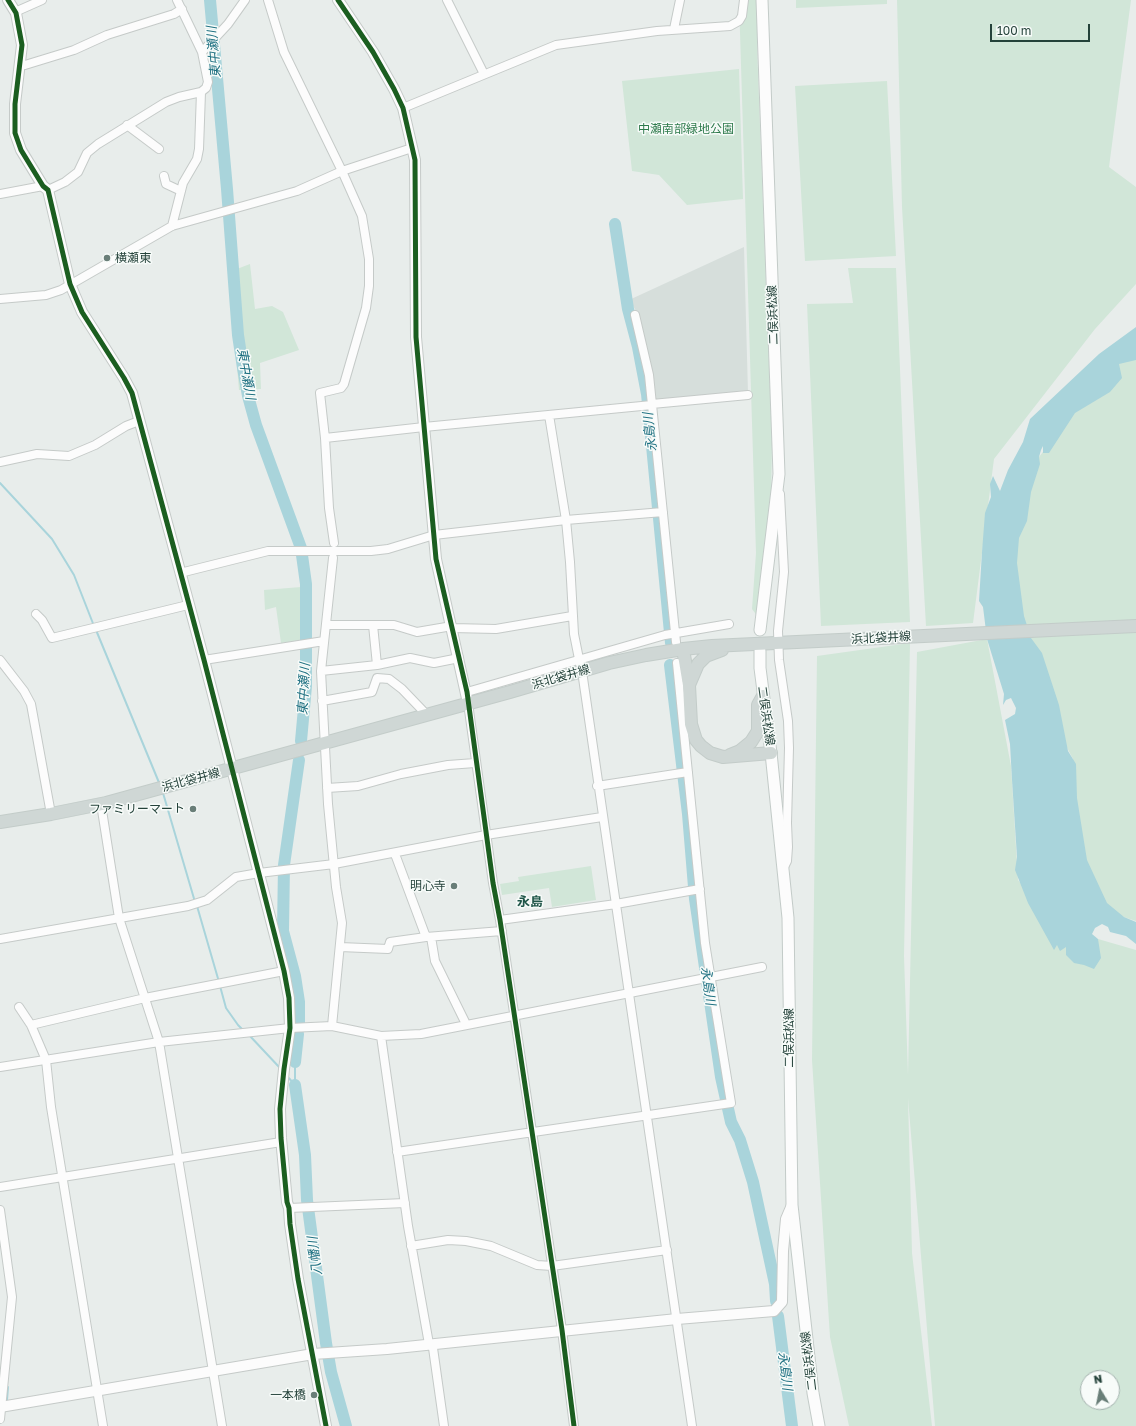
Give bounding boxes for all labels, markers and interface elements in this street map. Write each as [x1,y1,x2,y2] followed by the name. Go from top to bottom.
[992,16,1092,42] scale bar
[997,23,1031,38] text: 100 m
[204,25,224,79] water label: 東中瀬川
[638,122,734,136] park label: 中瀬南部緑地公園
[115,251,151,265] place label: 横瀬東
[102,253,112,263] marker: 横瀬東
[765,285,781,345] street label: 二俣浜松線
[234,347,258,401] water label: 東中瀬川
[640,412,660,452] water label: 永島川
[851,629,911,647] street label: 浜北袋井線
[530,662,592,692] street label: 浜北袋井線
[295,663,313,715] water label: 東中瀬川
[755,685,777,747] street label: 二俣浜松線
[160,765,222,795] street label: 浜北袋井線
[89,802,185,816] place label: ファミリーマート
[188,804,198,814] marker: ファミリーマート
[410,879,446,893] place label: 明心寺
[449,881,459,891] marker: 明心寺
[517,894,543,910] district label: 永島
[698,966,718,1006] water label: 永島川
[782,1008,796,1068] street label: 二俣浜松線
[305,1236,325,1276] water label: 八幡川
[798,1330,820,1392] street label: 二俣浜松線
[775,1351,795,1391] water label: 永島川
[1080,1370,1120,1410] north arrow
[1093,1372,1103,1386] text: N
[270,1388,306,1402] place label: 一本橋
[309,1390,319,1400] marker: 一本橋

